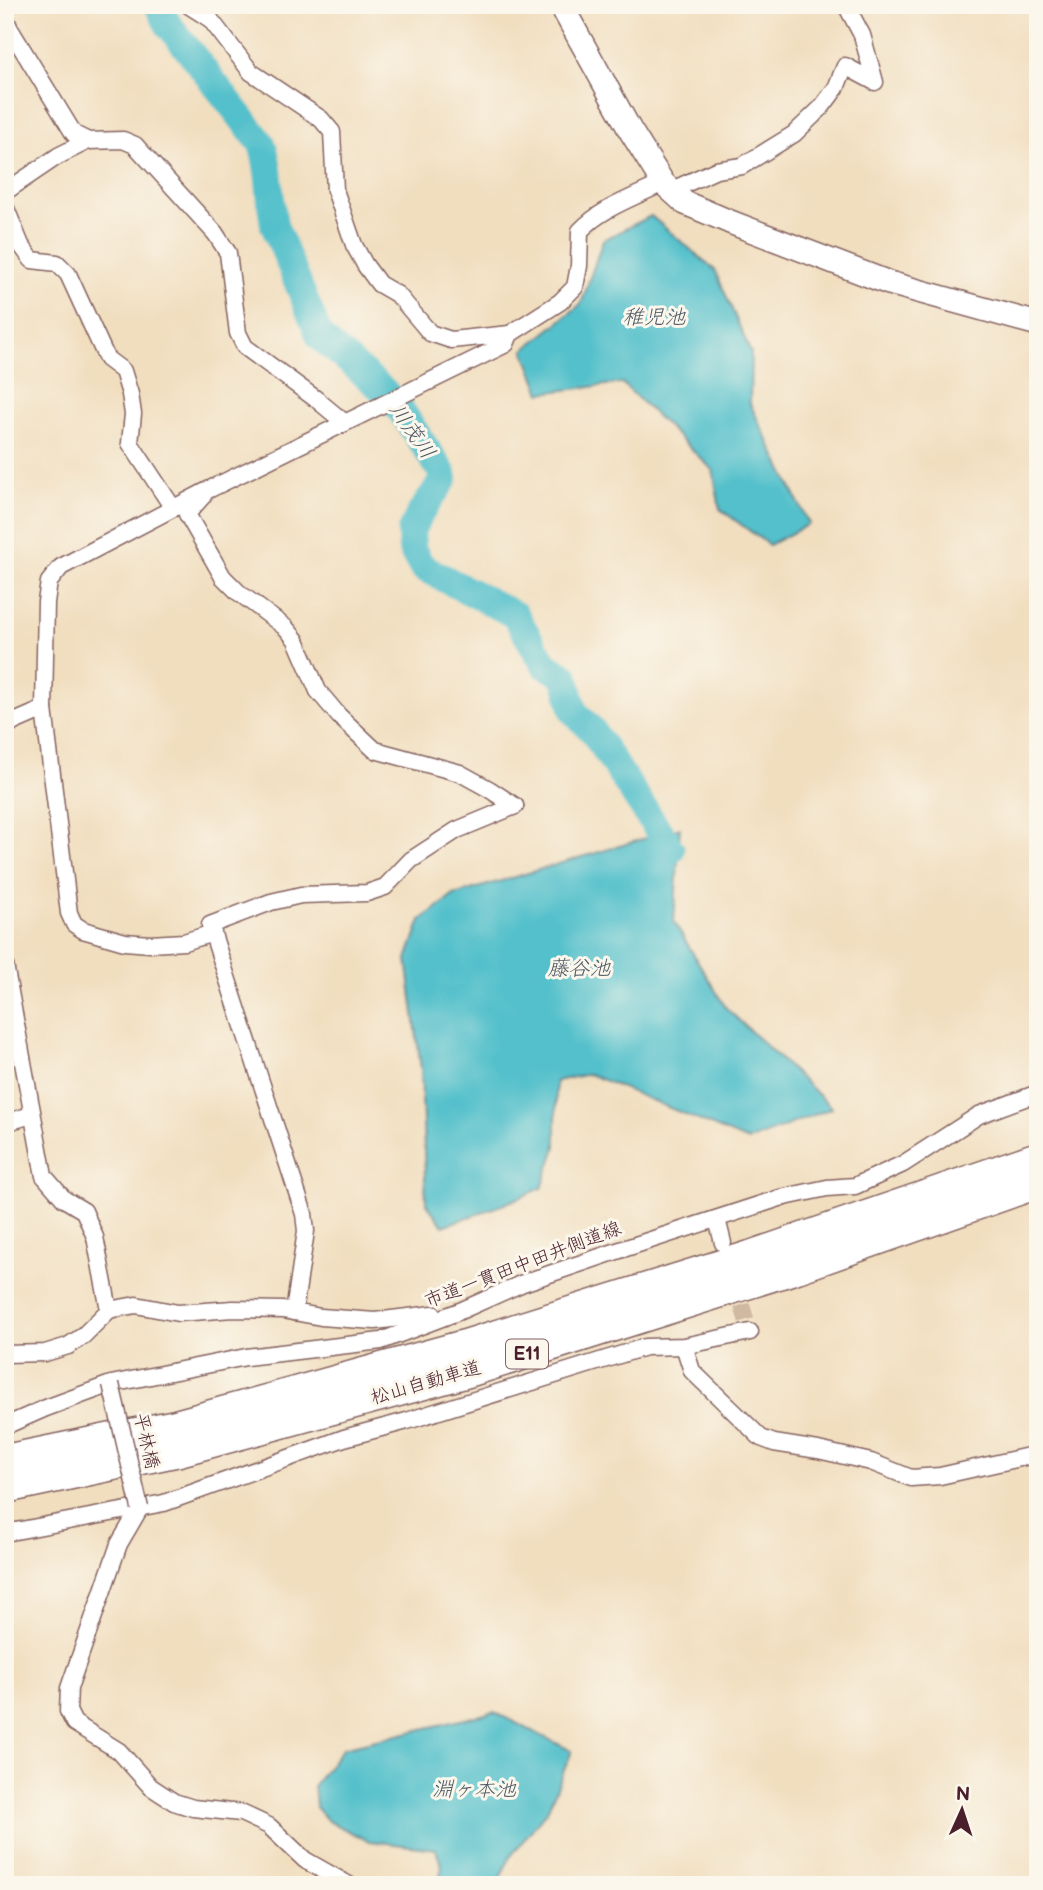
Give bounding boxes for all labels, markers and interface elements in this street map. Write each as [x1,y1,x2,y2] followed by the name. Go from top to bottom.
[623,305,686,330] water label: 稚児池
[384,398,440,464] water label: 川茂川
[548,956,611,981] water label: 藤谷池
[421,1217,625,1313] street label: 市道一貫田中田井側道線
[506,1339,548,1368] road number: E11
[368,1356,484,1410] street label: 松山自動車道
[128,1411,164,1471] street label: 平林橋
[928,1774,998,1844] north arrow
[432,1777,517,1802] water label: 淵ヶ本池
[955,1783,971,1806] text: N

